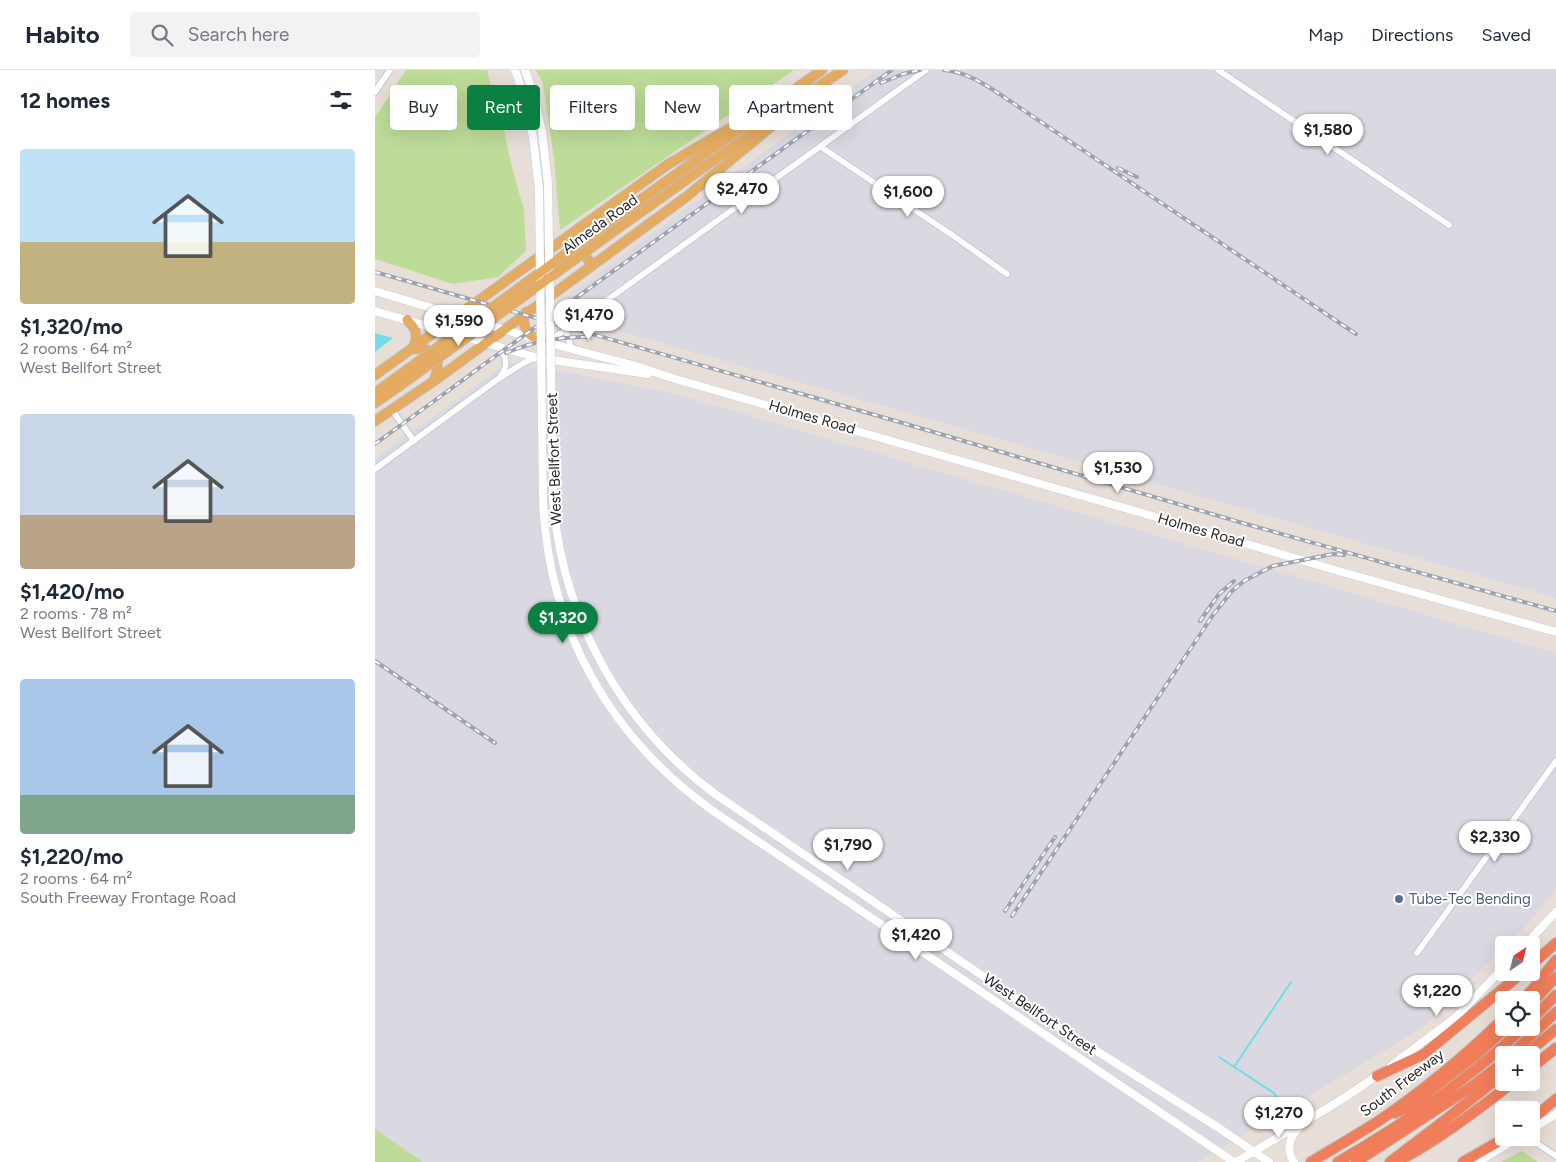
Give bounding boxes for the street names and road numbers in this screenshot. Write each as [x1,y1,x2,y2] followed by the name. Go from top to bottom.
[559,191,641,257] street label: Almeda Road
[543,392,565,526] street label: West Bellfort Street
[767,396,857,438] street label: Holmes Road
[1156,509,1246,551] street label: Holmes Road
[980,969,1100,1059] street label: West Bellfort Street
[1357,1046,1448,1120] street label: South Freeway

